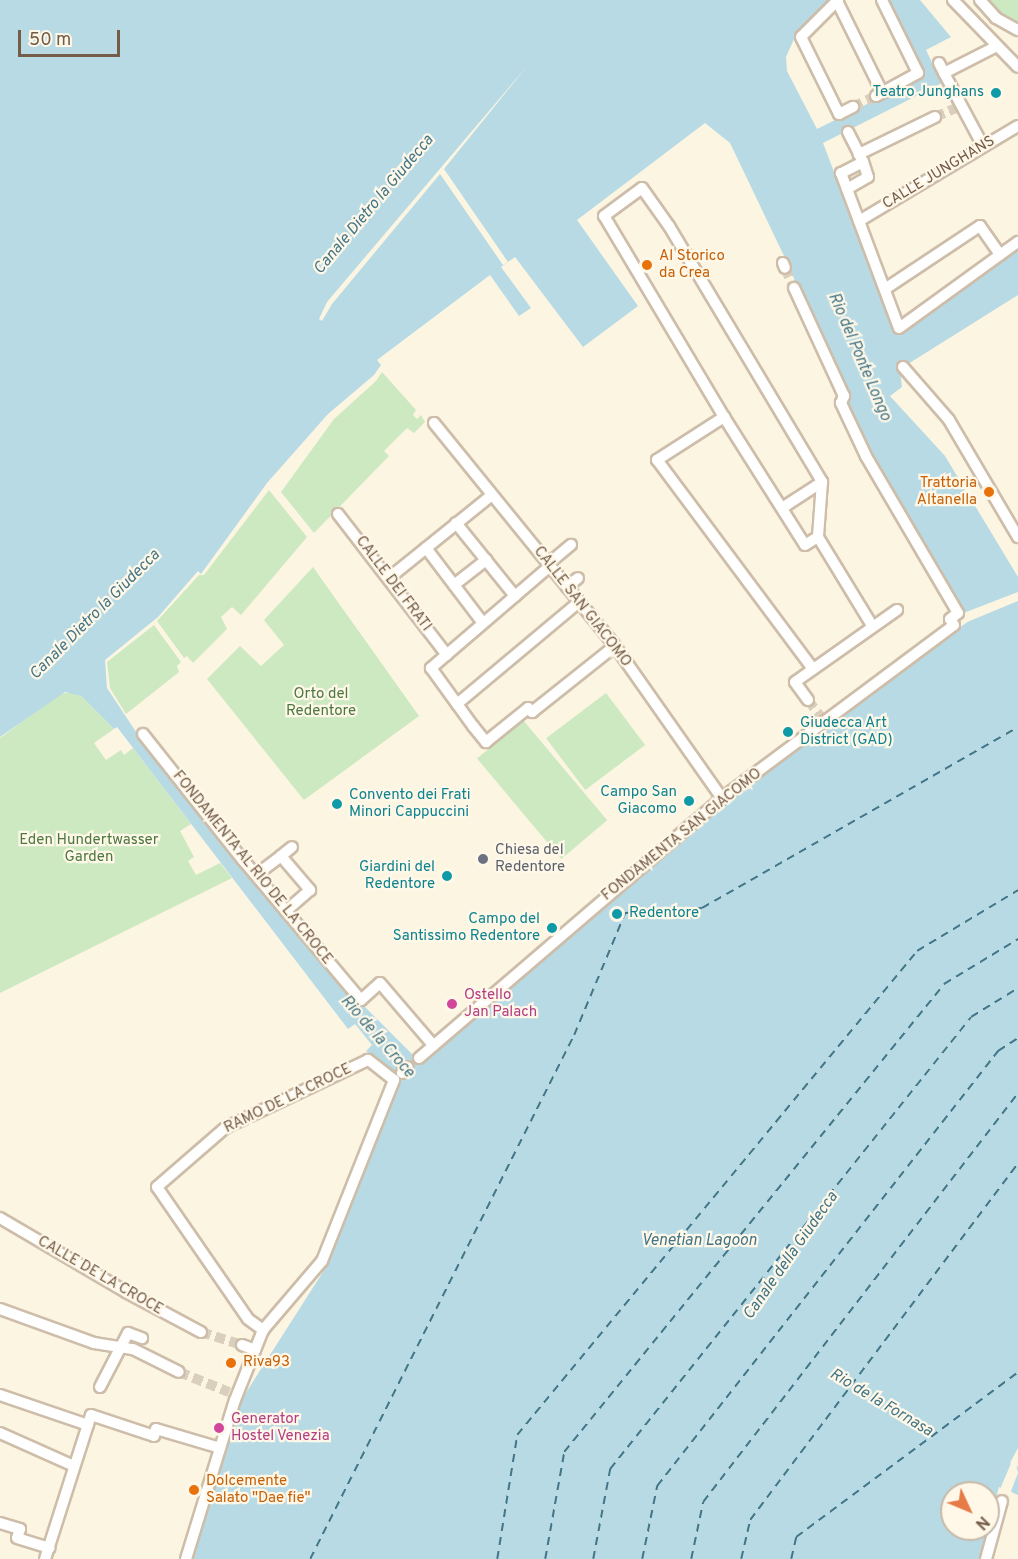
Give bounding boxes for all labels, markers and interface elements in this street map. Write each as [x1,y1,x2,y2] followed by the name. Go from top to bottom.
[21,18,123,56] scale bar
[29,29,71,52] text: 50 m
[873,84,984,102] place label: Teatro Junghans
[989,86,1003,100] marker: Teatro Junghans
[310,131,438,279] water label: Canale Dietro la Giudecca
[880,132,998,214] street label: CALLE JUNGHANS
[659,247,725,282] place label: Al Storico da Crea
[640,258,654,272] marker: Al Storico da Crea
[823,290,895,424] water label: Rio del Ponte Longo
[917,474,977,509] place label: Trattoria Altanella
[982,485,996,499] marker: Trattoria Altanella
[351,533,435,635] street label: CALLE DEI FRATI
[529,543,635,671] street label: CALLE SAN GIACOMO
[26,546,164,684] water label: Canale Dietro la Giudecca
[286,685,356,720] park label: Orto del Redentore
[800,714,893,749] place label: Giudecca Art District (GAD)
[781,725,795,739] marker: Giudecca Art District (GAD)
[598,765,766,905] street label: FONDAMENTA SAN GIACOMO
[168,767,336,969] street label: FONDAMENTA AL RIO DE LA CROCE
[600,783,677,818] place label: Campo San Giacomo
[349,786,470,821] place label: Convento dei Frati Minori Cappuccini
[682,794,696,808] marker: Campo San Giacomo
[330,797,344,811] marker: Convento dei Frati Minori Cappuccini
[19,831,159,866] park label: Eden Hundertwasser Garden
[495,841,565,876] place label: Chiesa del Redentore
[476,852,490,866] marker: Chiesa del Redentore
[359,858,435,893] place label: Giardini del Redentore
[440,869,454,883] marker: Giardini del Redentore
[629,905,699,923] place label: Redentore
[610,907,624,921] marker: Redentore
[393,910,540,945] place label: Campo del Santissimo Redentore
[545,921,559,935] marker: Campo del Santissimo Redentore
[464,986,537,1021] place label: Ostello Jan Palach
[336,992,418,1082] water label: Rio de la Croce
[445,997,459,1011] marker: Ostello Jan Palach
[221,1060,355,1138] street label: RAMO DE LA CROCE
[740,1188,842,1324] water label: Canale della Giudecca
[641,1231,757,1251] water label: Venetian Lagoon
[34,1233,166,1319] street label: CALLE DE LA CROCE
[243,1354,290,1372] place label: Riva93
[224,1356,238,1370] marker: Riva93
[826,1365,936,1441] water label: Rio de la Fornasa
[231,1410,330,1445] place label: Generator Hostel Venezia
[212,1421,226,1435] marker: Generator Hostel Venezia
[206,1472,311,1507] place label: Dolcemente Salato "Dae fie"
[940,1481,1000,1541] north arrow
[187,1483,201,1497] marker: Dolcemente Salato "Dae fie"
[970,1511,993,1533] text: N

